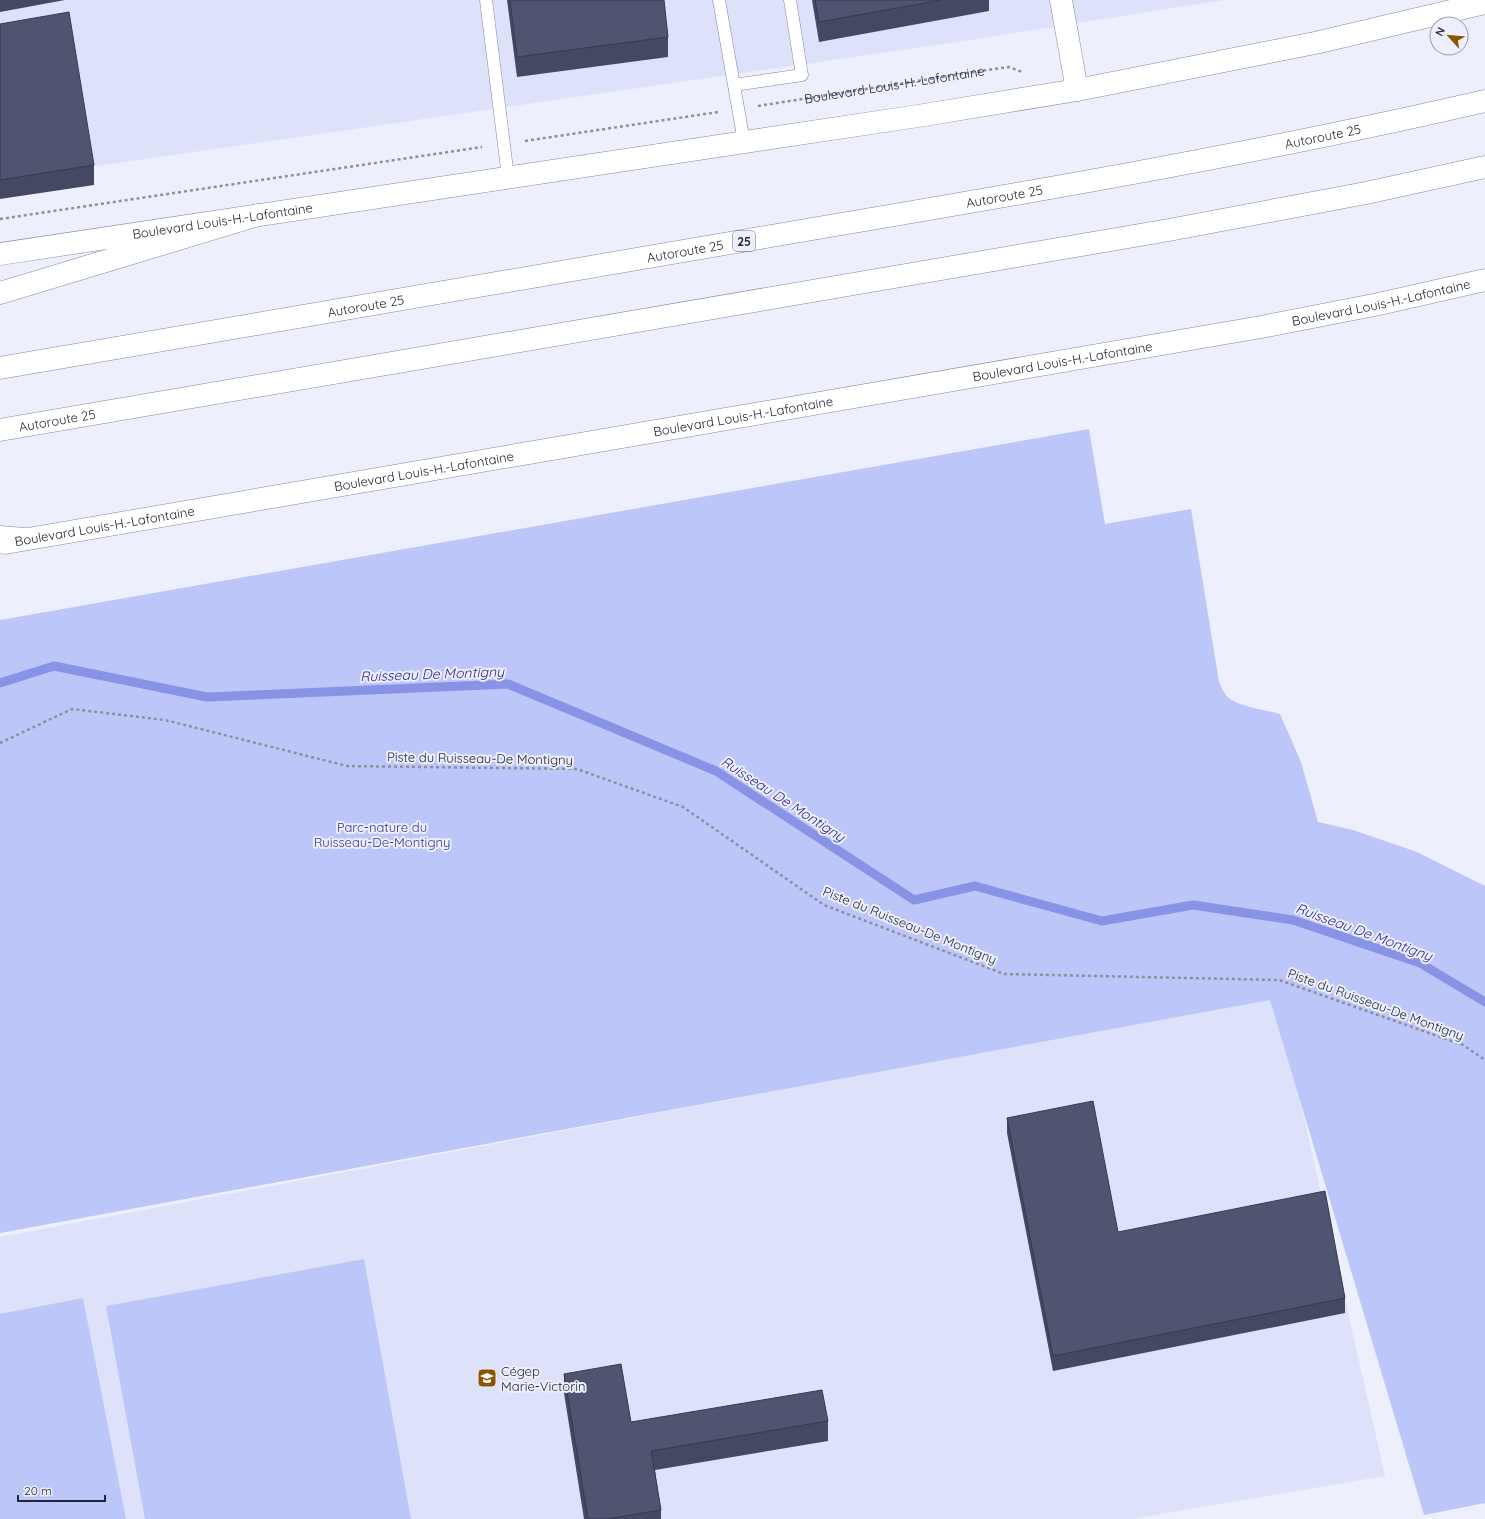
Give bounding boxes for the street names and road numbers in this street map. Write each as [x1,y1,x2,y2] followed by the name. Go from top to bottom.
[803,63,986,107] street label: Boulevard Louis-H.-Lafontaine
[1283,121,1362,152] street label: Autoroute 25
[965,182,1044,211] street label: Autoroute 25
[131,199,314,242] street label: Boulevard Louis-H.-Lafontaine
[733,231,755,251] road number: 25
[646,236,725,265] street label: Autoroute 25
[1290,276,1472,329] street label: Boulevard Louis-H.-Lafontaine
[326,291,405,320] street label: Autoroute 25
[971,338,1154,384] street label: Boulevard Louis-H.-Lafontaine
[652,393,834,439] street label: Boulevard Louis-H.-Lafontaine
[18,406,97,435] street label: Autoroute 25
[333,448,515,494] street label: Boulevard Louis-H.-Lafontaine
[13,503,196,549] street label: Boulevard Louis-H.-Lafontaine
[387,748,573,768] street label: Piste du Ruisseau-De Montigny
[821,883,999,967] street label: Piste du Ruisseau-De Montigny
[1286,965,1466,1043] street label: Piste du Ruisseau-De Montigny

